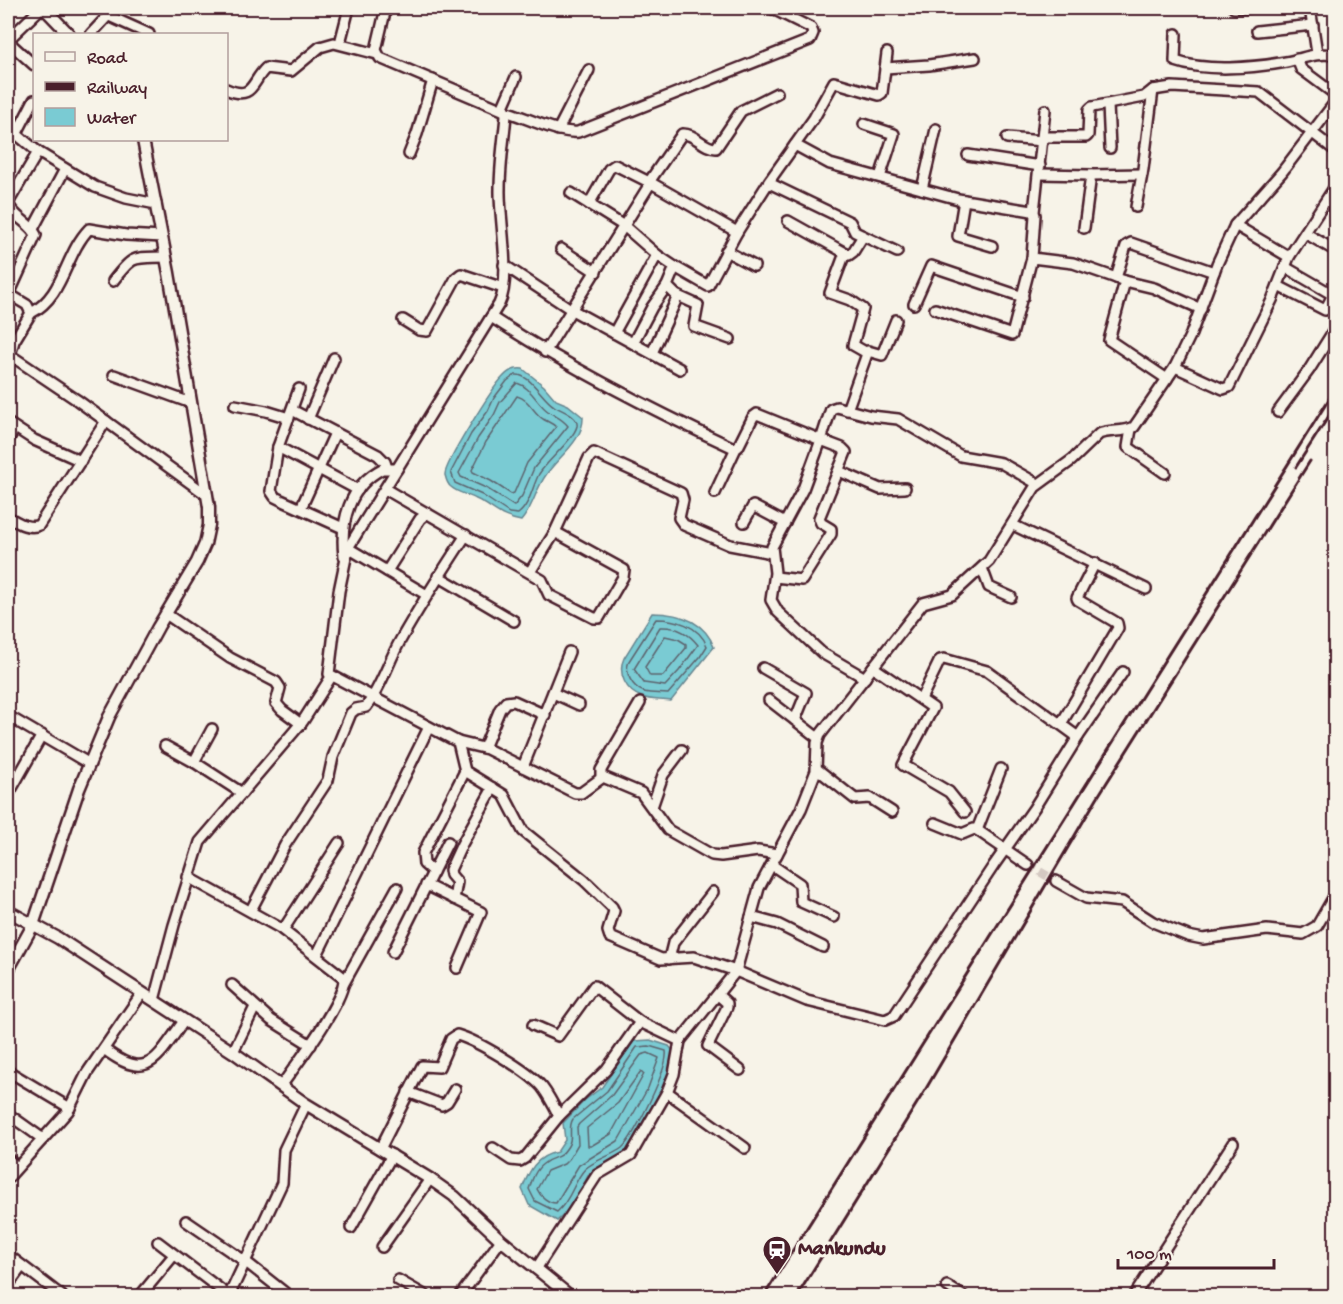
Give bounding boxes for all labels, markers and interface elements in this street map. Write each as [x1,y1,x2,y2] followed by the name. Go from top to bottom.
[33,33,228,141] legend
[87,49,128,70] text: Road
[87,79,147,100] text: Railway
[87,109,137,130] text: Water
[1118,1232,1274,1270] scale bar
[761,1234,793,1276] station icon: Mankundu
[798,1238,886,1263] place label: Mankundu
[1126,1245,1172,1266] text: 100 m

